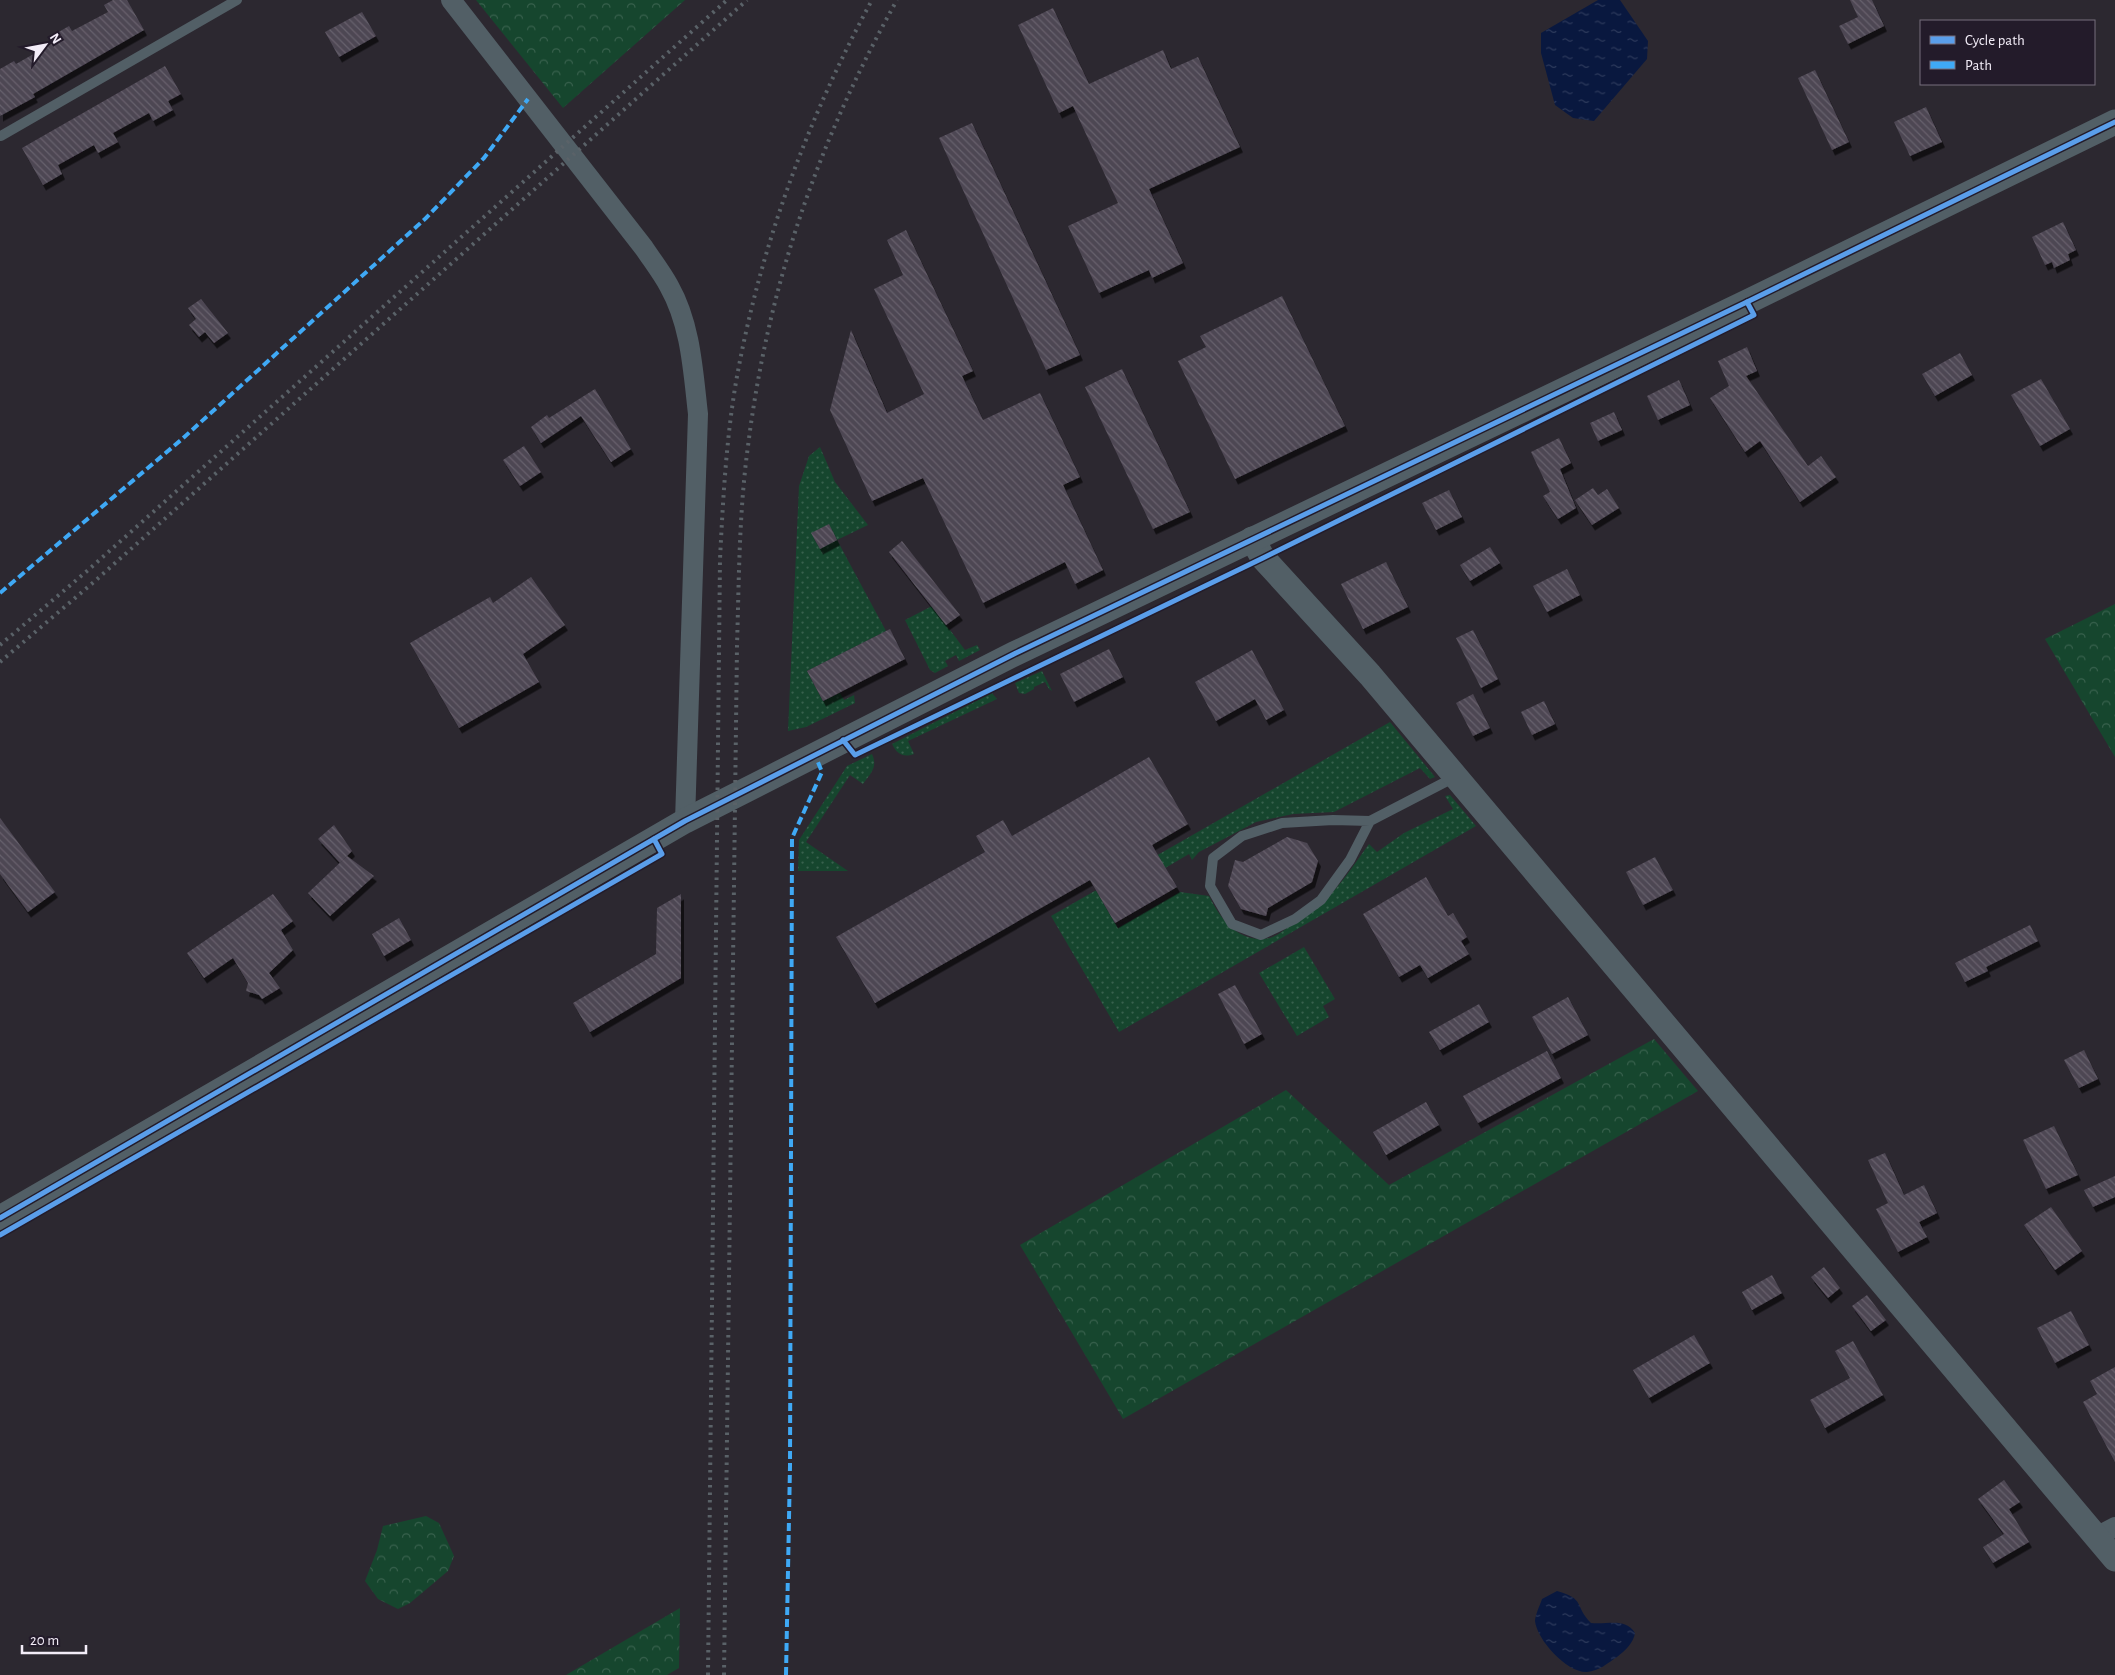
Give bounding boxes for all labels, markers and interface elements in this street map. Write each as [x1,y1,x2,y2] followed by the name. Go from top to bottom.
[20,20,70,70] north arrow
[1920,20,2095,85] legend
[47,31,64,46] text: N
[1965,33,2025,48] text: Cycle path
[1965,58,1992,73] text: Path
[22,1622,86,1654] scale bar
[30,1633,59,1648] text: 20 m

